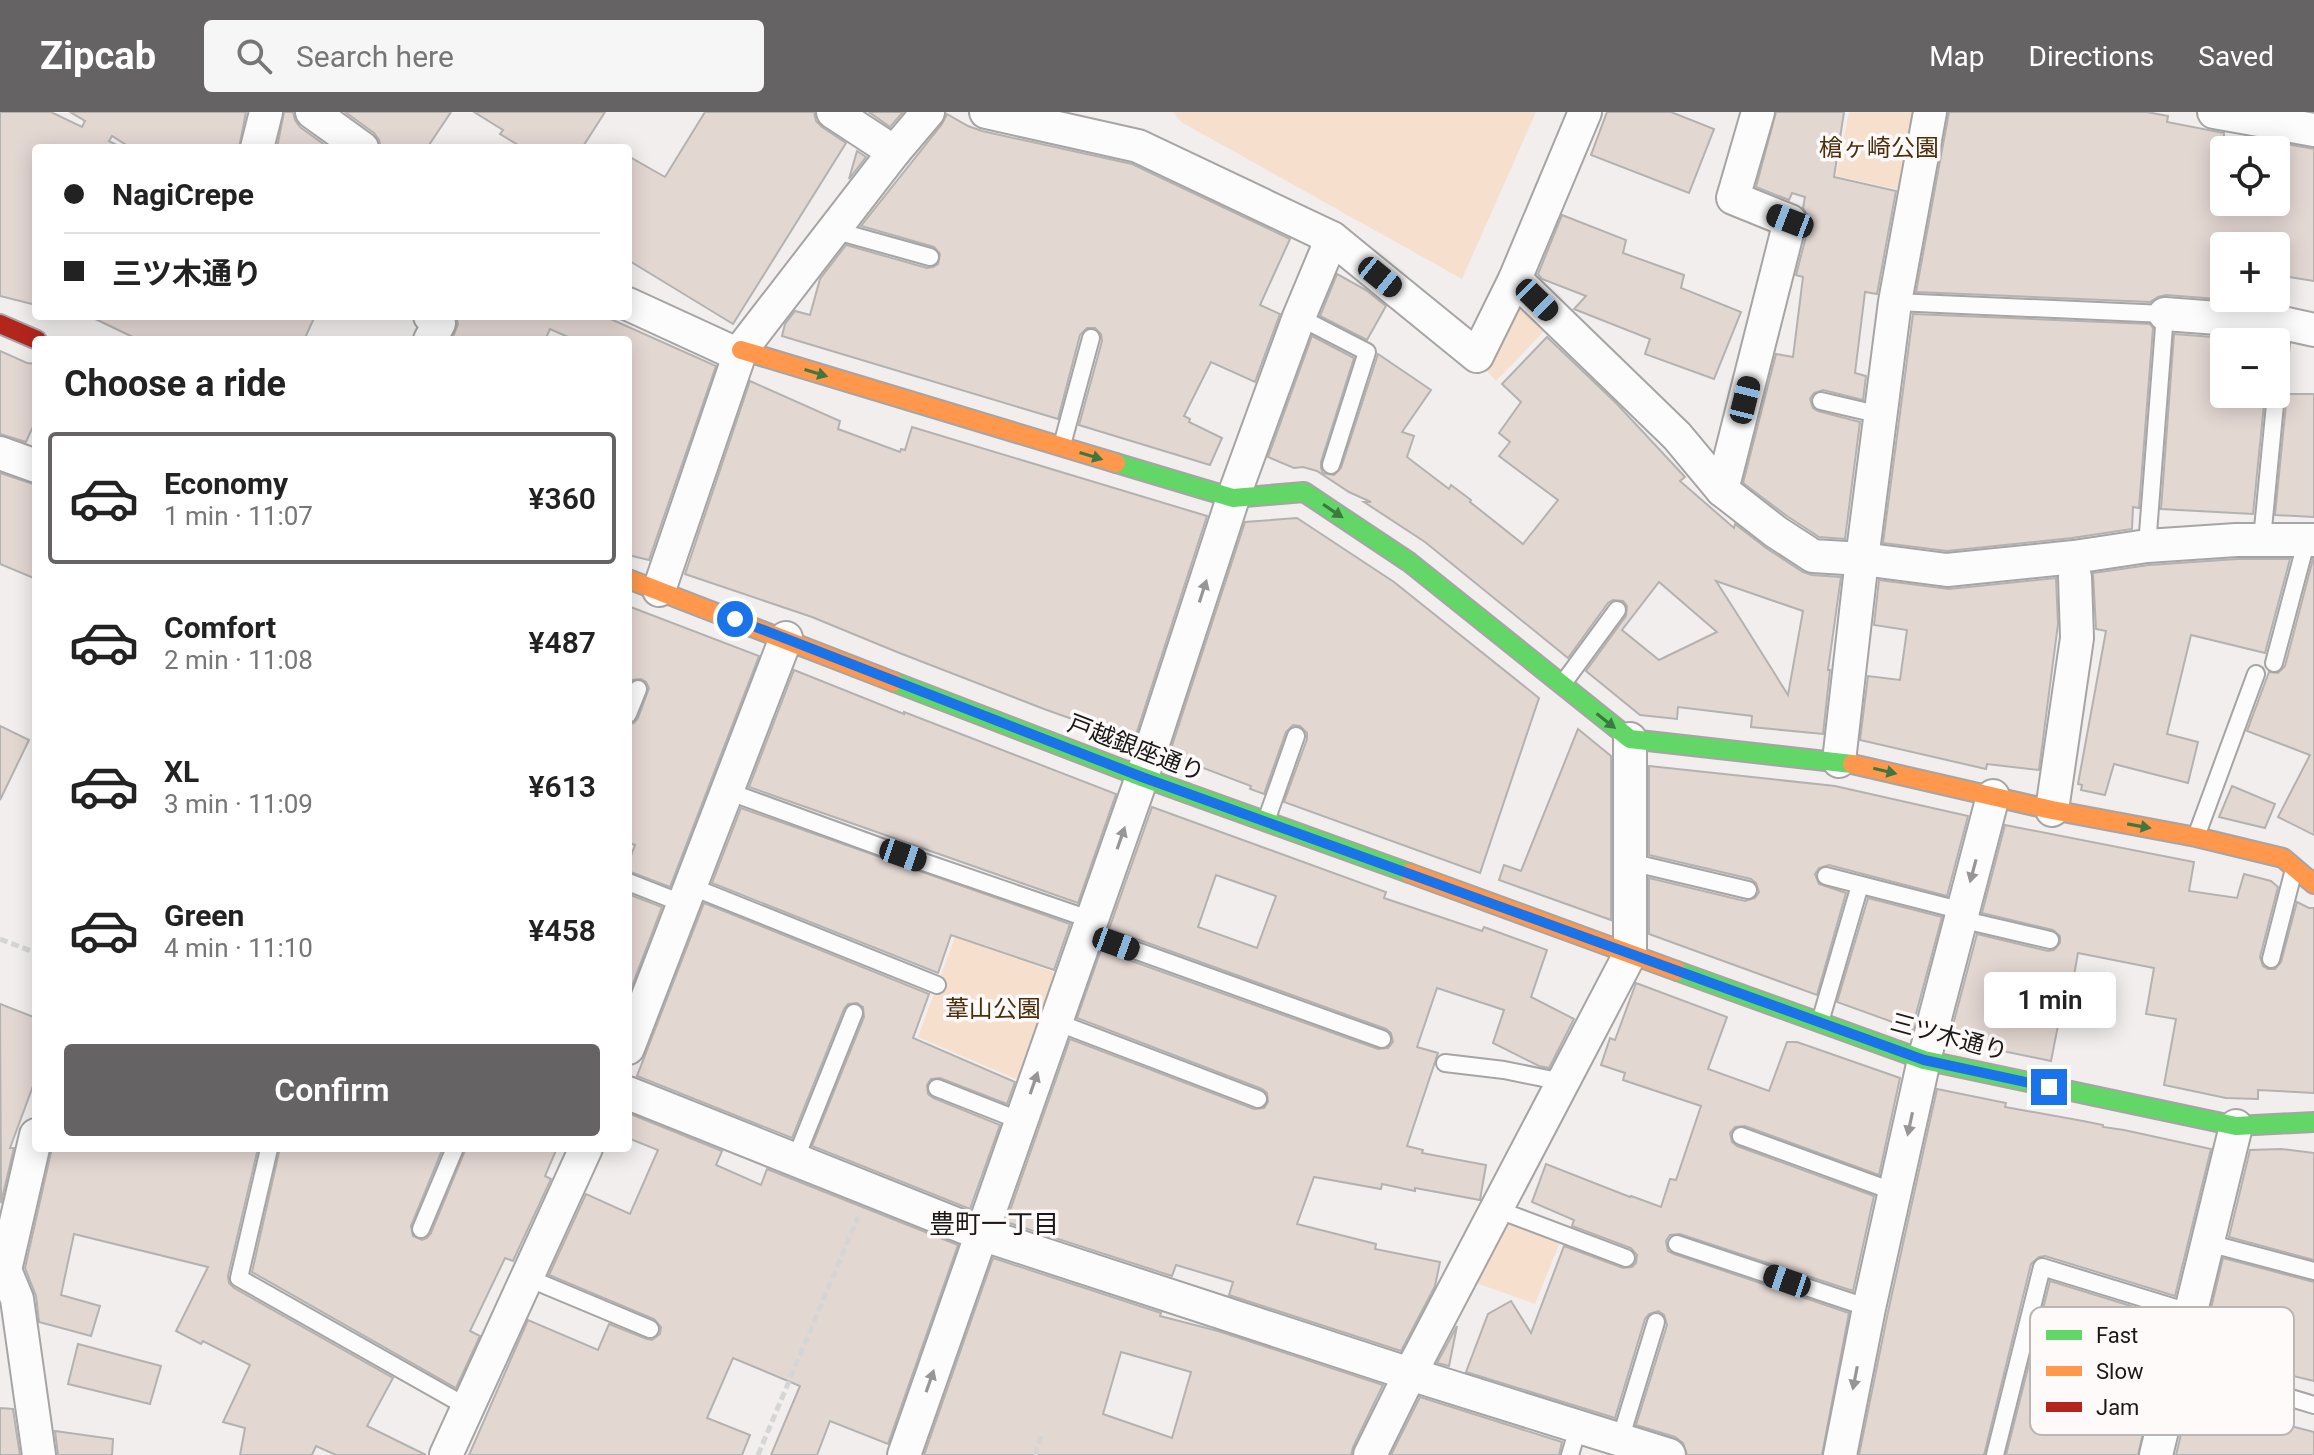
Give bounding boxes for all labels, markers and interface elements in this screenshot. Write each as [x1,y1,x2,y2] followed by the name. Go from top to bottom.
[204,20,764,92] search box
[40,34,156,78] text: Zipcab
[232,34,276,78] icon: search
[296,39,454,74] text: Search here
[1929,40,1985,73] text: Map
[2029,40,2154,73] text: Directions
[2198,40,2274,73] text: Saved
[1819,134,1939,162] park label: 槍ヶ崎公園
[2210,136,2290,408] map controls
[2210,136,2290,216] button: locate
[112,177,254,212] text: NagiCrepe
[1763,201,1817,241] car
[2210,232,2290,312] button: +
[1354,253,1406,301] car
[112,256,262,291] text: 三ツ木通り
[1511,275,1563,325] car
[2210,328,2290,408] button: −
[64,363,286,405] text: Choose a ride
[804,367,828,379] one-way arrow
[1728,374,1762,426] car
[1080,450,1104,463] one-way arrow
[68,462,140,534] icon: car
[164,466,288,501] text: Economy
[529,481,596,516] text: ¥360
[164,501,313,531] text: 1 min · 11:07
[1322,503,1344,518] one-way arrow
[1197,579,1209,603] one-way arrow
[717,601,753,637] route start
[68,606,140,678] icon: car
[164,610,276,645] text: Comfort
[529,625,596,660] text: ¥487
[164,645,313,675] text: 2 min · 11:08
[1064,709,1208,787] street label: 戸越銀座通り
[1595,712,1616,728] one-way arrow
[68,750,140,822] icon: car
[164,754,199,789] text: XL
[1873,766,1898,778] one-way arrow
[529,769,596,804] text: ¥613
[164,789,313,819] text: 3 min · 11:09
[2127,821,2152,833] one-way arrow
[1115,826,1127,850] one-way arrow
[876,836,930,874] car
[1966,859,1978,884] one-way arrow
[68,894,140,966] icon: car
[164,898,244,933] text: Green
[529,913,596,948] text: ¥458
[1089,925,1143,963] car
[164,933,313,963] text: 4 min · 11:10
[1983,971,2115,1027] callout: 1 min
[2017,985,2083,1015] text: 1 min
[945,995,1041,1023] park label: 葦山公園
[1887,1008,2011,1066] street label: 三ツ木通り
[64,1044,600,1136] button: Confirm
[2031,1069,2067,1105] route end
[1029,1071,1041,1095] one-way arrow
[1903,1111,1916,1136] one-way arrow
[929,1209,1059,1239] district label: 豊町一丁目
[1760,1262,1814,1300] car
[2030,1307,2294,1435] legend
[2096,1323,2138,1348] text: Fast
[2096,1359,2144,1384] text: Slow
[1848,1366,1861,1391] one-way arrow
[924,1369,937,1393] one-way arrow
[2096,1395,2139,1420] text: Jam

